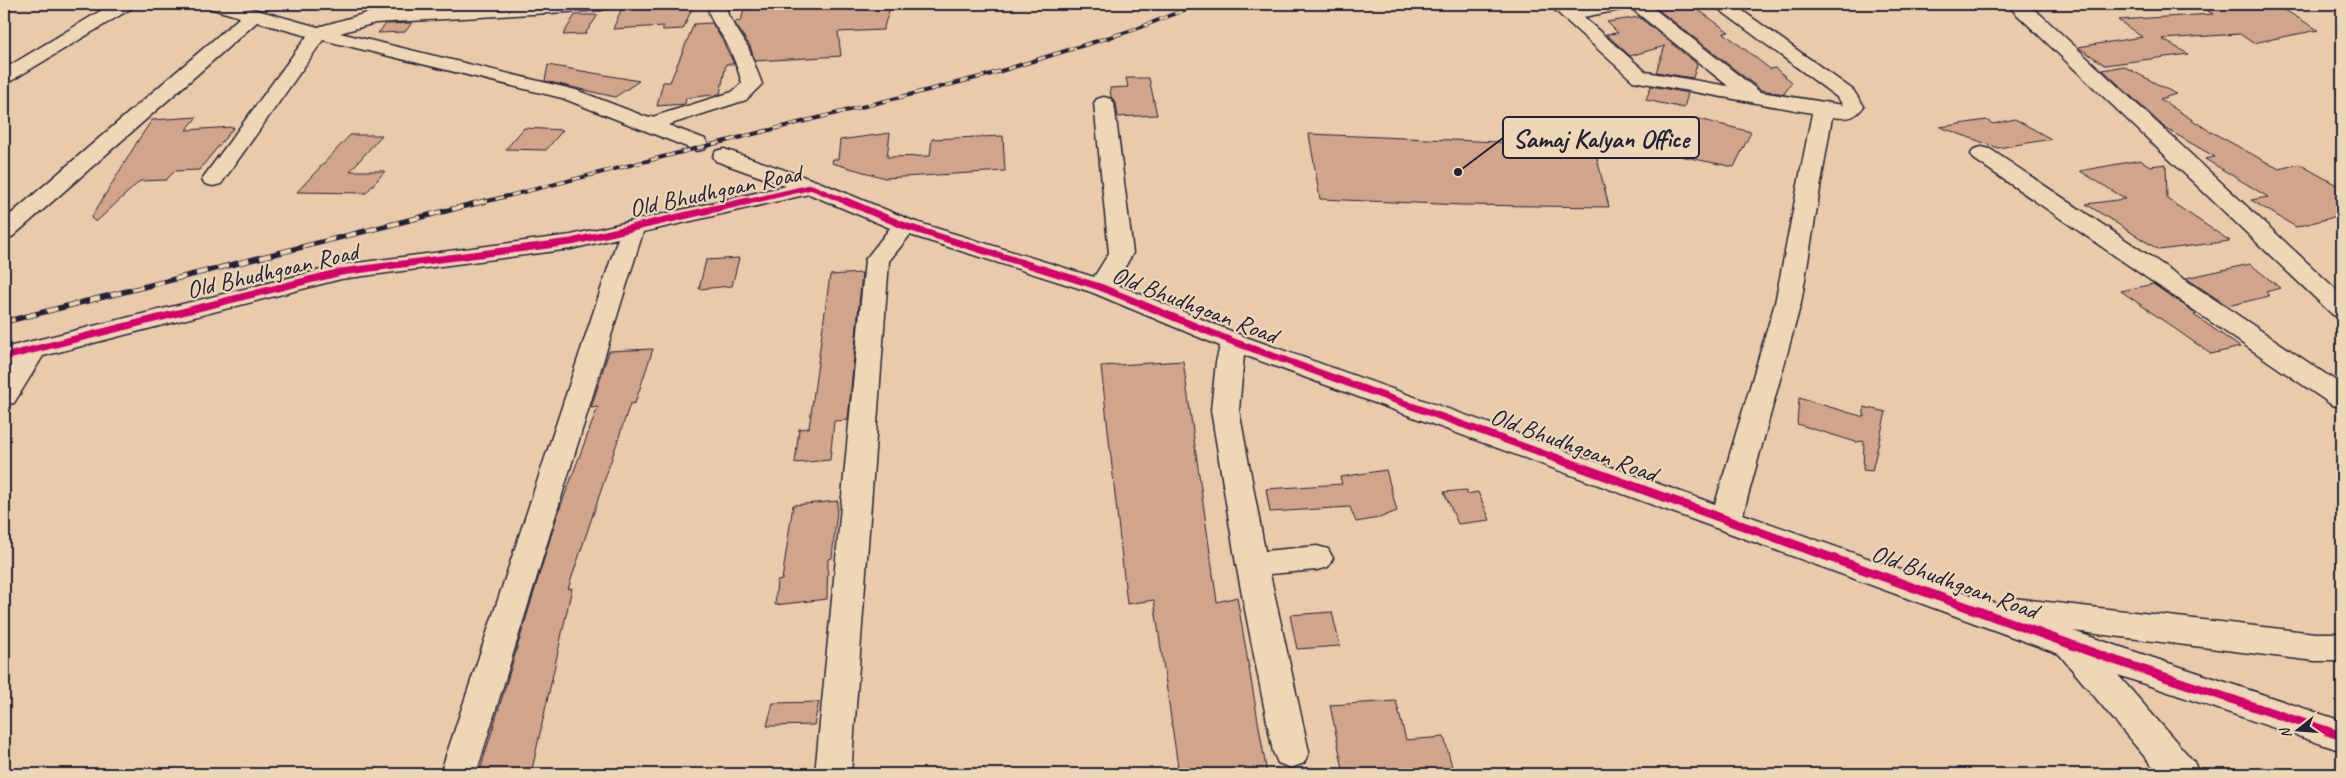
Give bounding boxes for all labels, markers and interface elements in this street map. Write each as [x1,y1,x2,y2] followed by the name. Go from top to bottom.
[1503,117,1699,158] callout: Samaj Kalyan Office
[1513,122,1692,155] text: Samaj Kalyan Office
[626,156,808,225] street label: Old Bhudhgoan Road
[183,235,365,306] street label: Old Bhudhgoan Road
[1107,259,1286,353] street label: Old Bhudhgoan Road
[1486,400,1665,491] street label: Old Bhudhgoan Road
[1867,537,2046,628] street label: Old Bhudhgoan Road
[2274,706,2324,756] north arrow
[2276,725,2295,740] text: N

